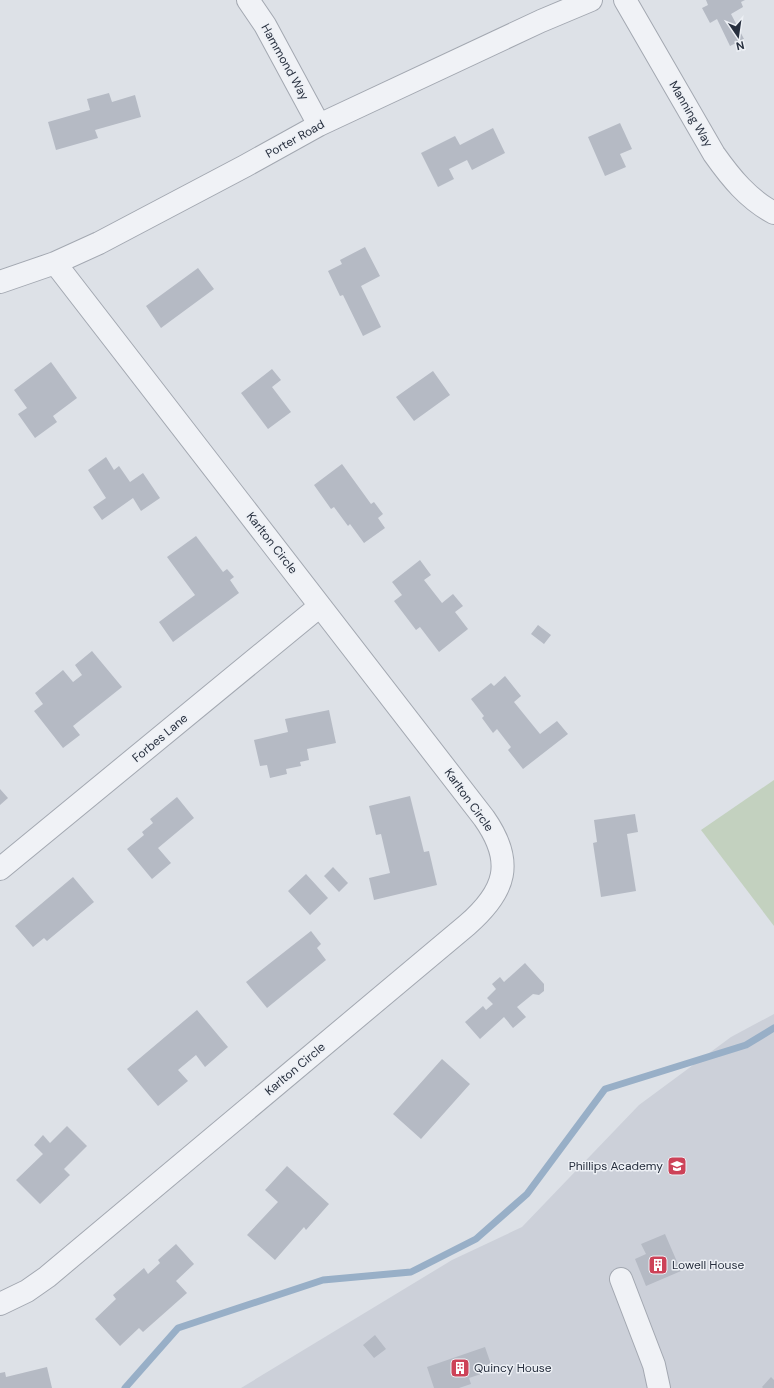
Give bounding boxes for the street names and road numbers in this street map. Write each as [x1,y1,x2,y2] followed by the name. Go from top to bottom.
[257,21,313,103] street label: Hammond Way
[666,78,717,150] street label: Manning Way
[263,116,327,162] street label: Porter Road
[243,509,301,577] street label: Karlton Circle
[129,710,191,766] street label: Forbes Lane
[441,765,497,835] street label: Karlton Circle
[261,1039,329,1099] street label: Karlton Circle

